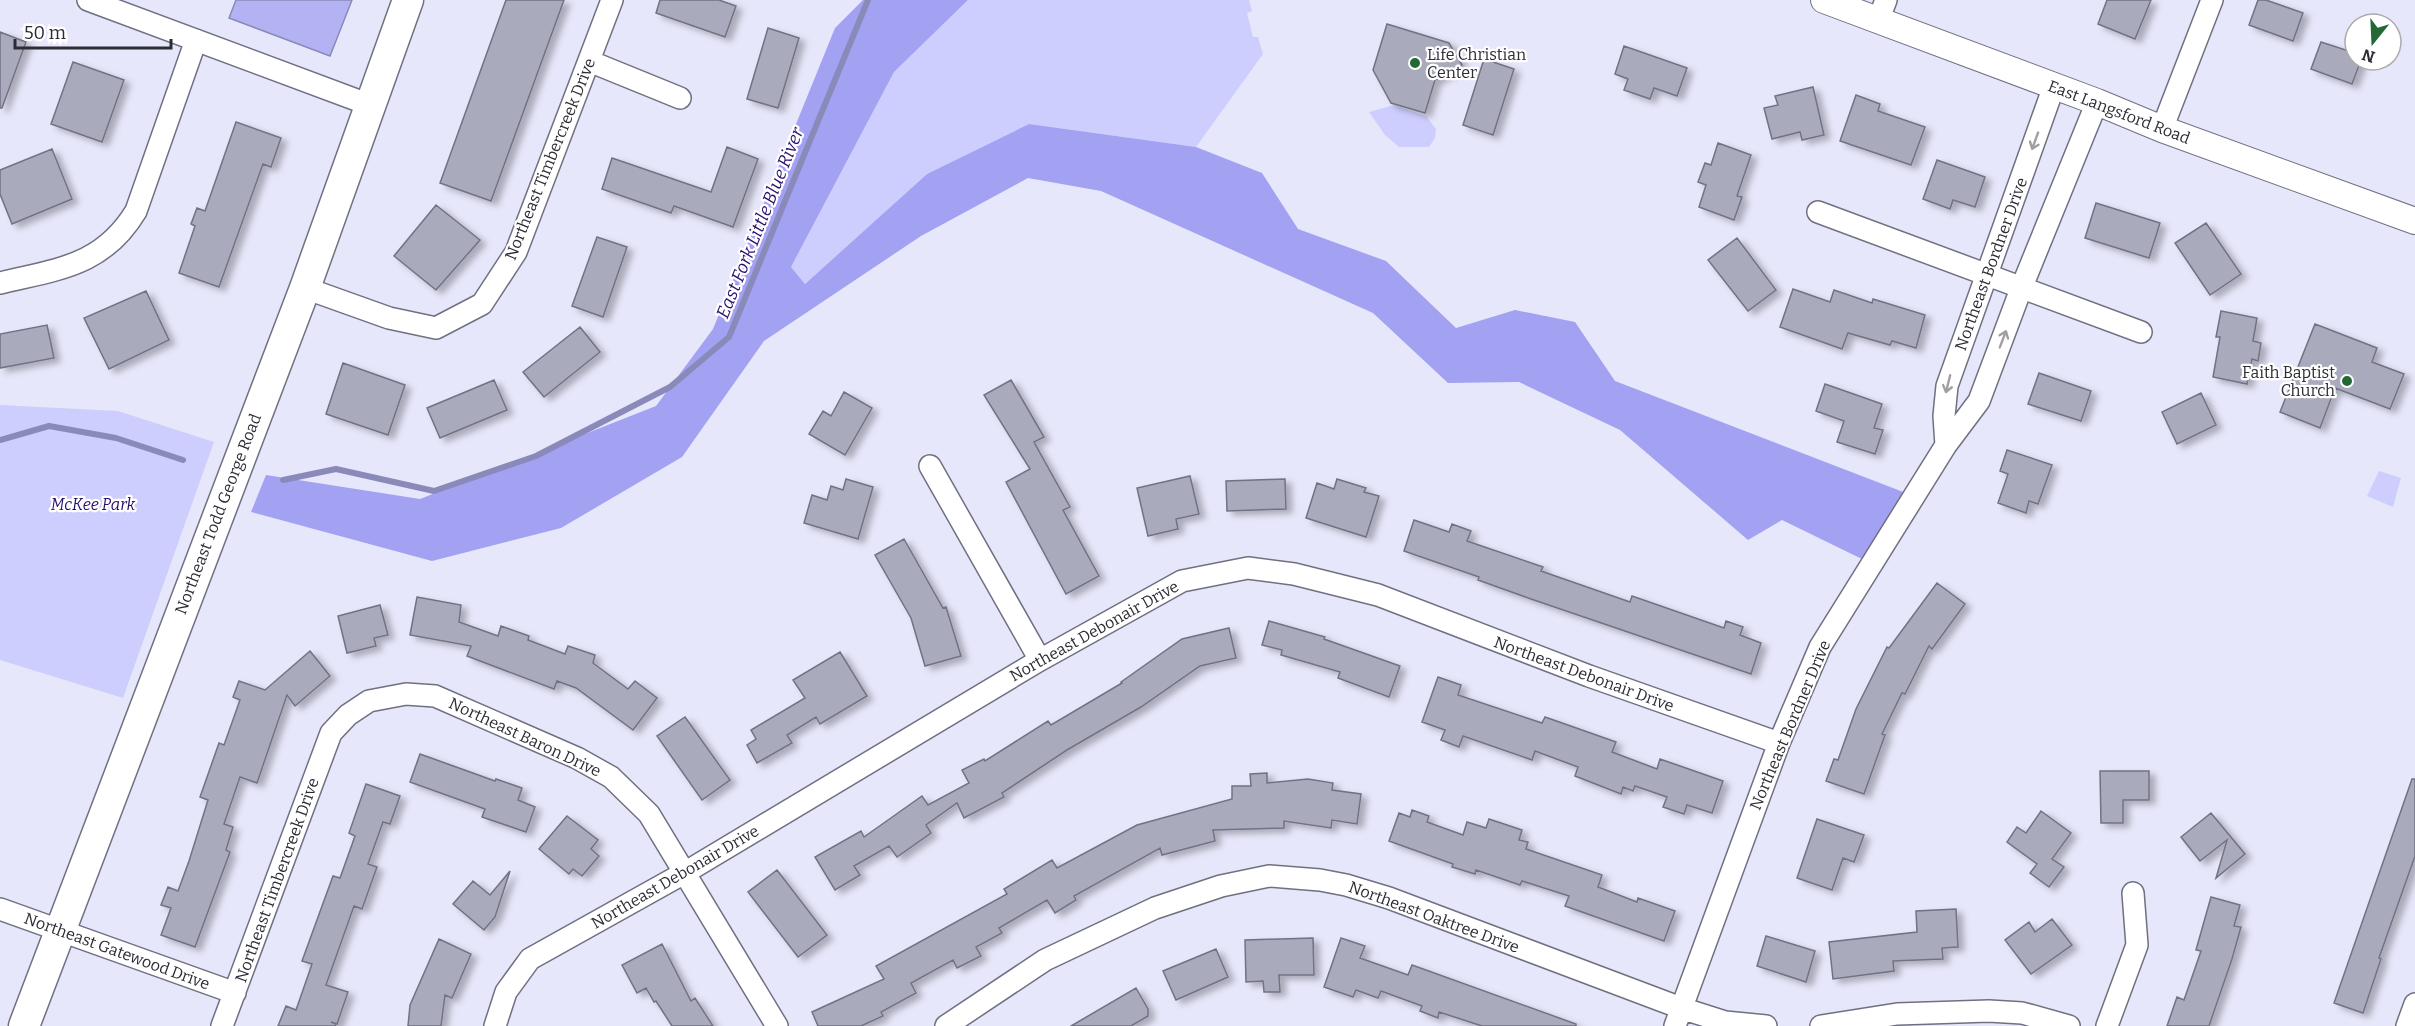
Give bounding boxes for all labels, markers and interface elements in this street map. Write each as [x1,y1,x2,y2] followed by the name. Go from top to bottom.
[15,12,171,50] scale bar
[2343,12,2403,72] north arrow
[24,22,66,44] text: 50 m
[1427,45,1526,82] place label: Life Christian Center
[2360,45,2377,67] text: N
[501,55,599,263] street label: Northeast Timbercreek Drive
[1408,56,1422,70] marker: Life Christian Center
[2045,76,2193,148] street label: East Langsford Road
[712,124,809,322] water label: East Fork Little Blue River
[2028,132,2039,150] one-way arrow
[1951,175,2031,353] street label: Northeast Bordner Drive
[1998,330,2009,348] one-way arrow
[2242,363,2335,400] place label: Faith Baptist Church
[2340,374,2354,388] marker: Faith Baptist Church
[1942,375,1954,394] one-way arrow
[171,411,265,617] street label: Northeast Todd George Road
[51,495,136,514] park label: McKee Park
[1006,577,1182,685] street label: Northeast Debonair Drive
[1491,633,1677,715] street label: Northeast Debonair Drive
[1746,637,1834,813] street label: Northeast Bordner Drive
[446,693,604,781] street label: Northeast Baron Drive
[231,775,323,985] street label: Northeast Timbercreek Drive
[588,821,762,933] street label: Northeast Debonair Drive
[1346,877,1522,957] street label: Northeast Oaktree Drive
[22,909,212,993] street label: Northeast Gatewood Drive

